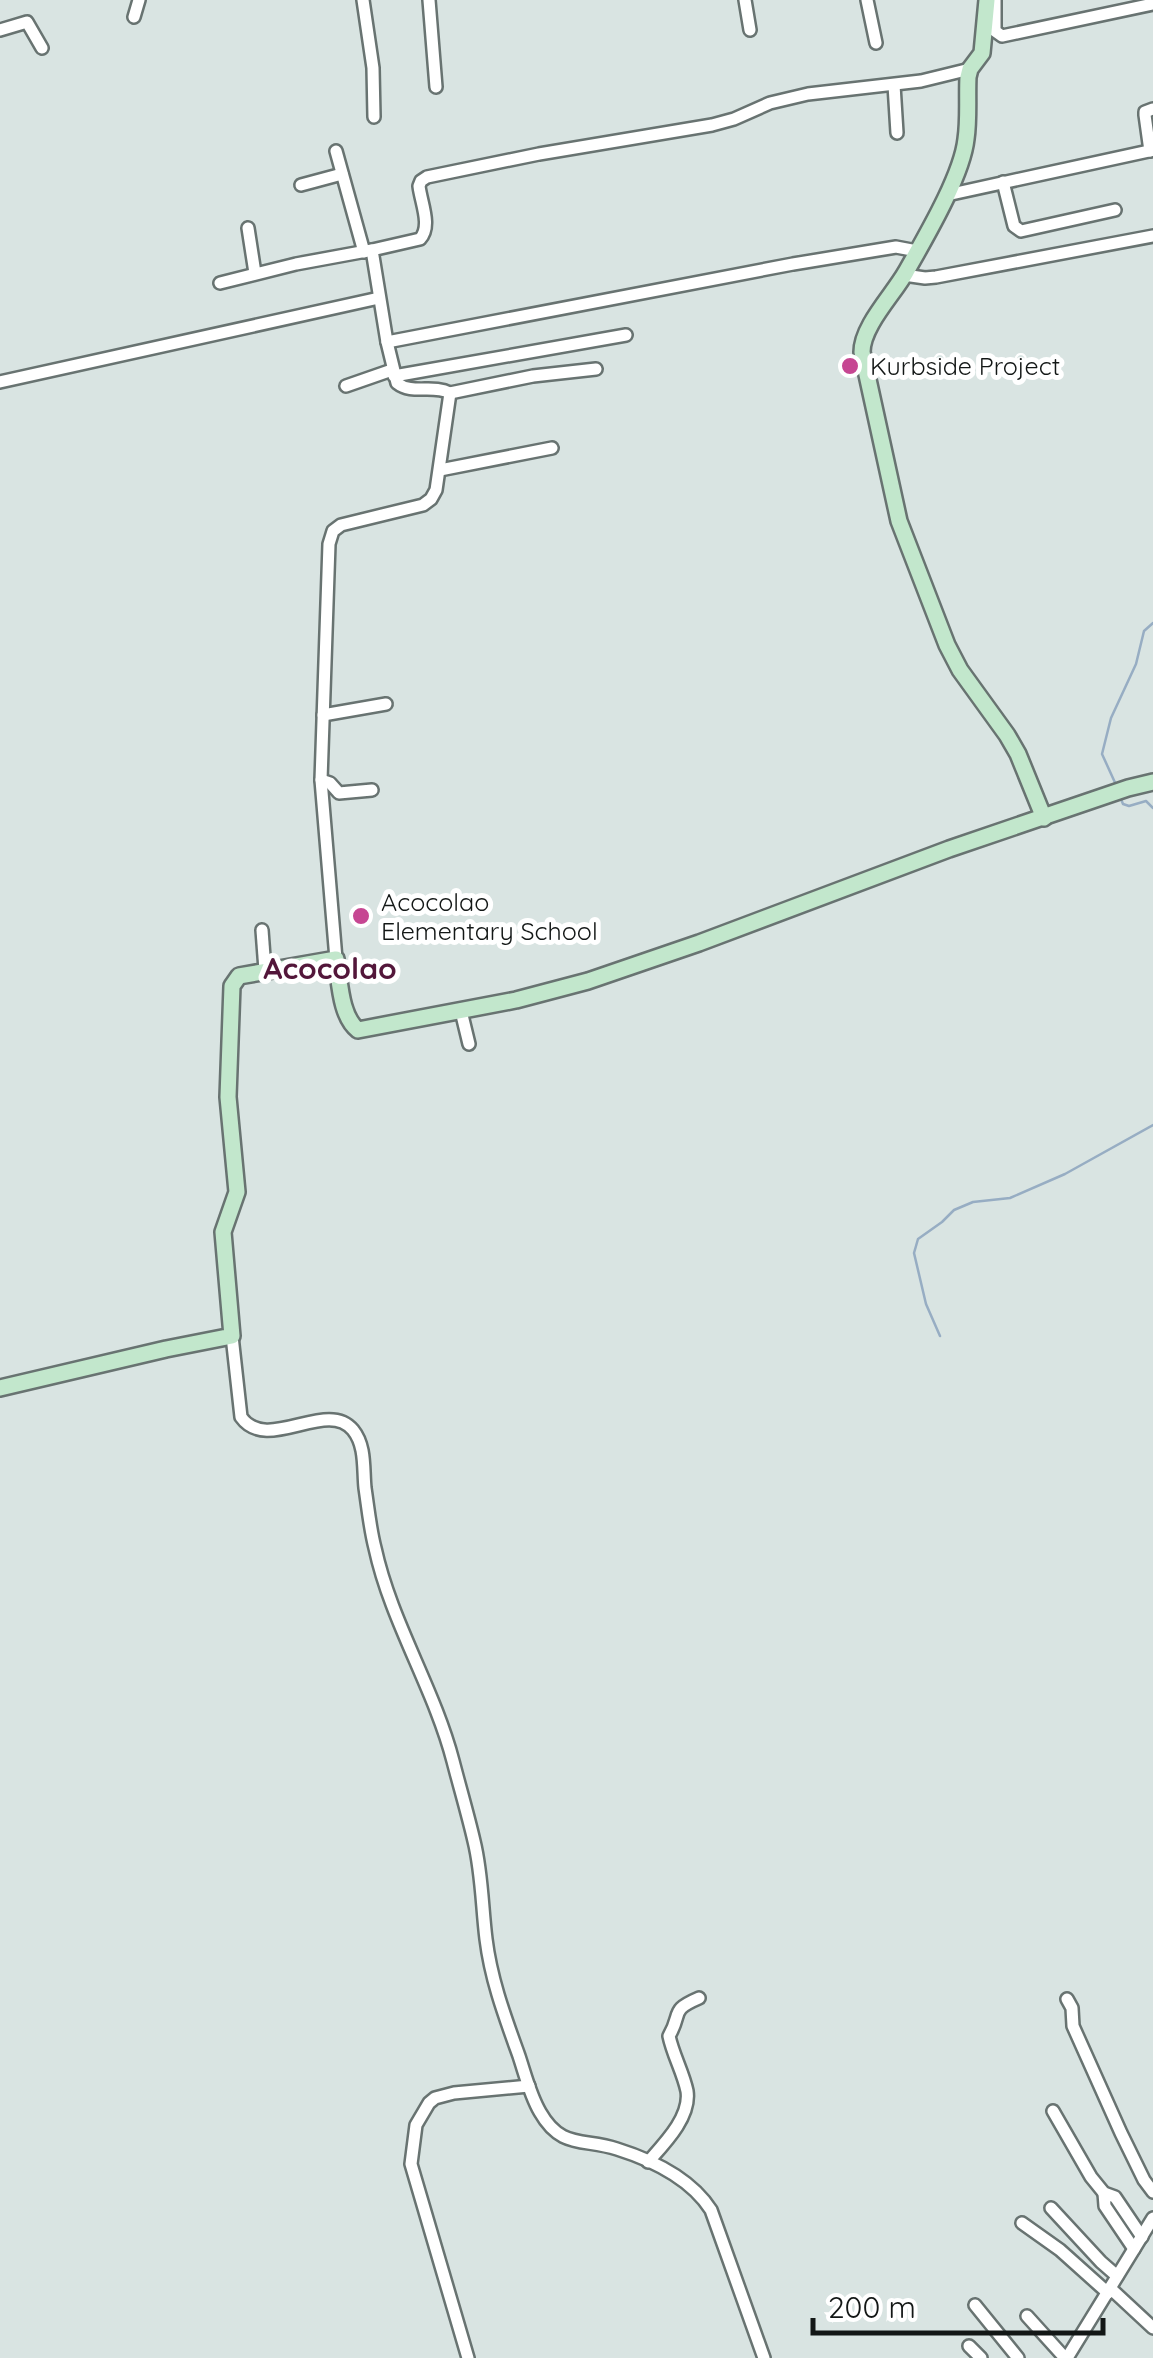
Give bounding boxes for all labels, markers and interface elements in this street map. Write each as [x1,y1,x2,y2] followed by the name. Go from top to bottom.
[870,350,1060,381] place label: Kurbside Project
[839,355,861,377] marker: Kurbside Project
[381,886,598,946] place label: Acocolao Elementary School
[350,905,372,927] marker: Acocolao Elementary School
[263,949,397,987] district label: Acocolao
[813,2273,1103,2335] scale bar
[828,2288,916,2326] text: 200 m

